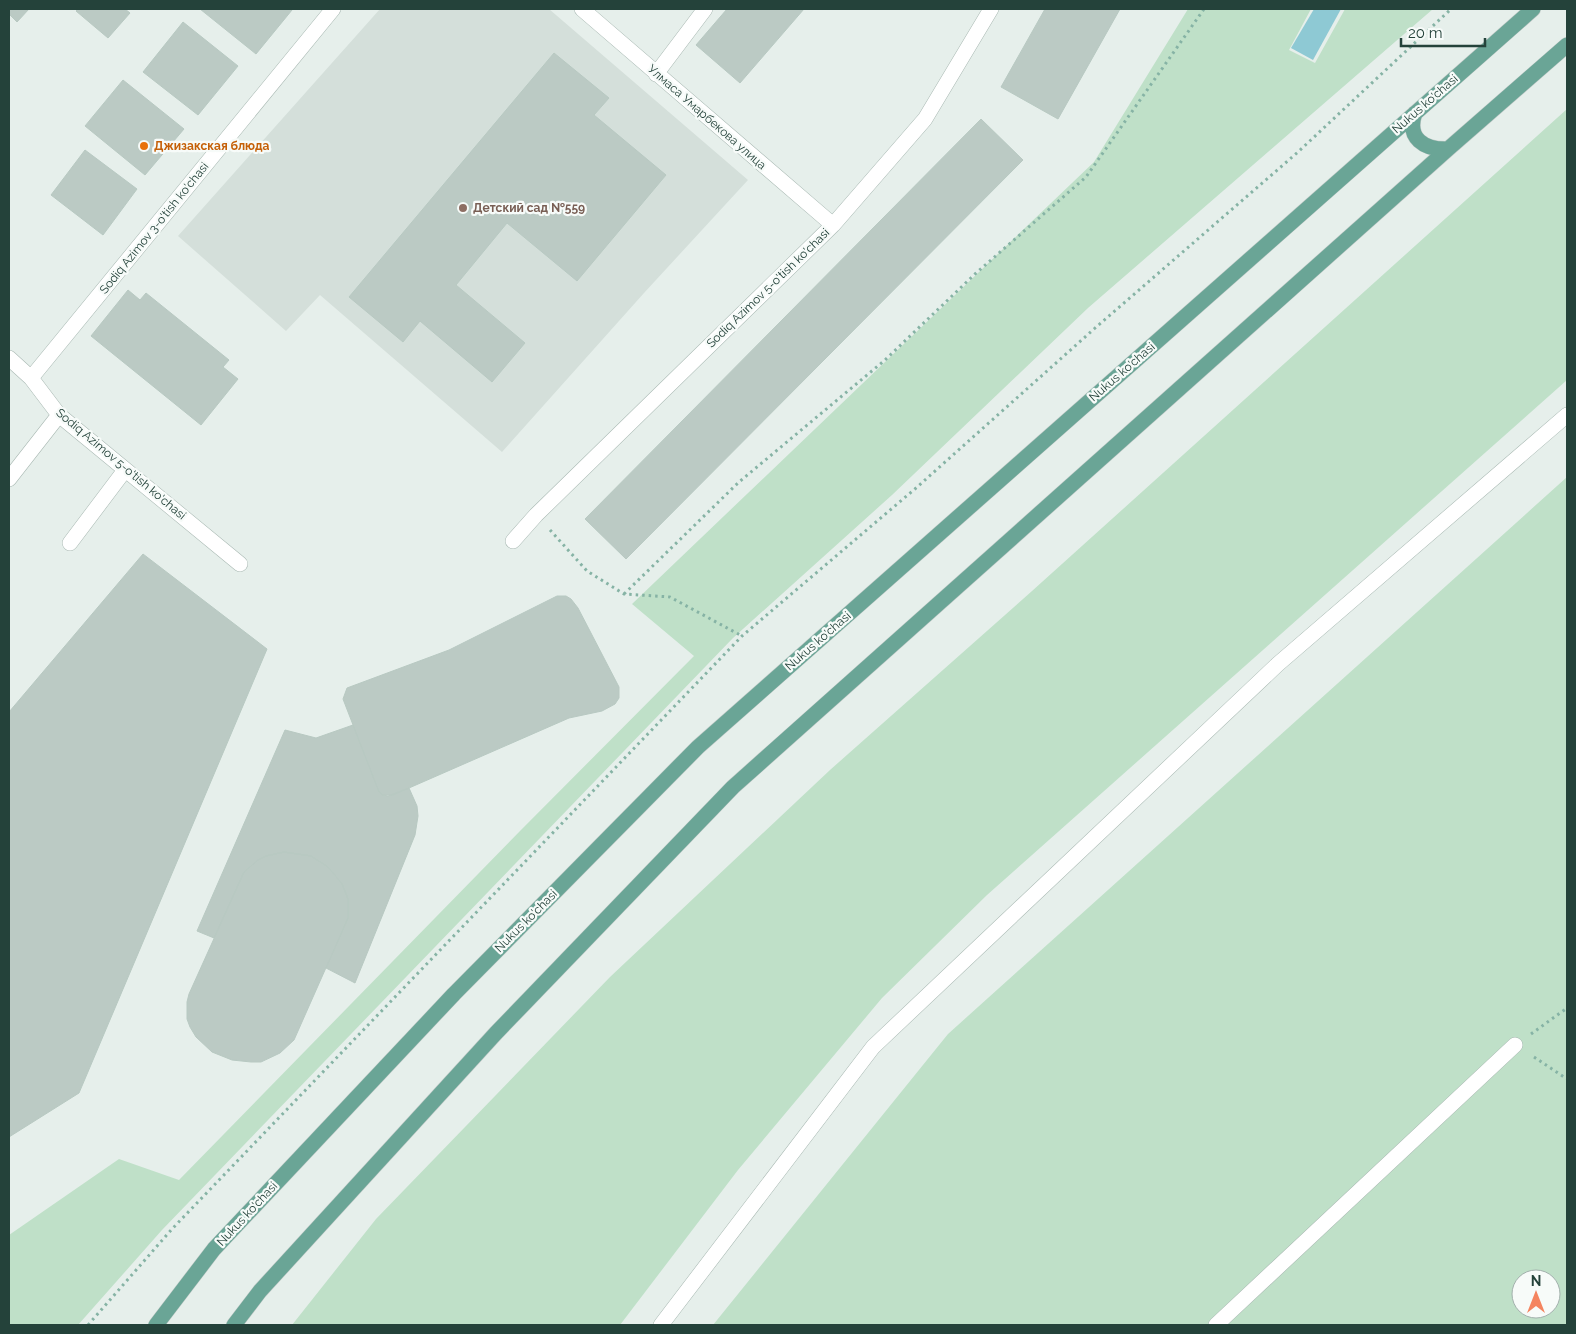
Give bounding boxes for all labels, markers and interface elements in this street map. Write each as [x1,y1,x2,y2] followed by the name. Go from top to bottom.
[1401,15,1485,47] scale bar
[1408,24,1443,42] text: 20 m
[645,62,769,172] street label: Улмаса Умарбекова улица
[1389,72,1461,136] street label: Nukus ko'chasi
[154,139,270,153] place label: Джизакская блюда
[138,140,150,152] marker: Джизакская блюда
[97,159,211,297] street label: Sodiq Azimov 3-o'tish ko'chasi
[473,201,585,215] place label: Детский сад №559
[457,202,469,214] marker: Детский сад №559
[704,226,832,350] street label: Sodiq Azimov 5-o'tish ko'chasi
[1086,340,1158,404] street label: Nukus ko'chasi
[53,406,189,522] street label: Sodiq Azimov 5-o'tish ko'chasi
[782,609,854,673] street label: Nukus ko'chasi
[492,887,560,955] street label: Nukus ko'chasi
[214,1179,280,1249] street label: Nukus ko'chasi
[1511,1269,1561,1319] north arrow
[1531,1273,1541,1289] text: N

